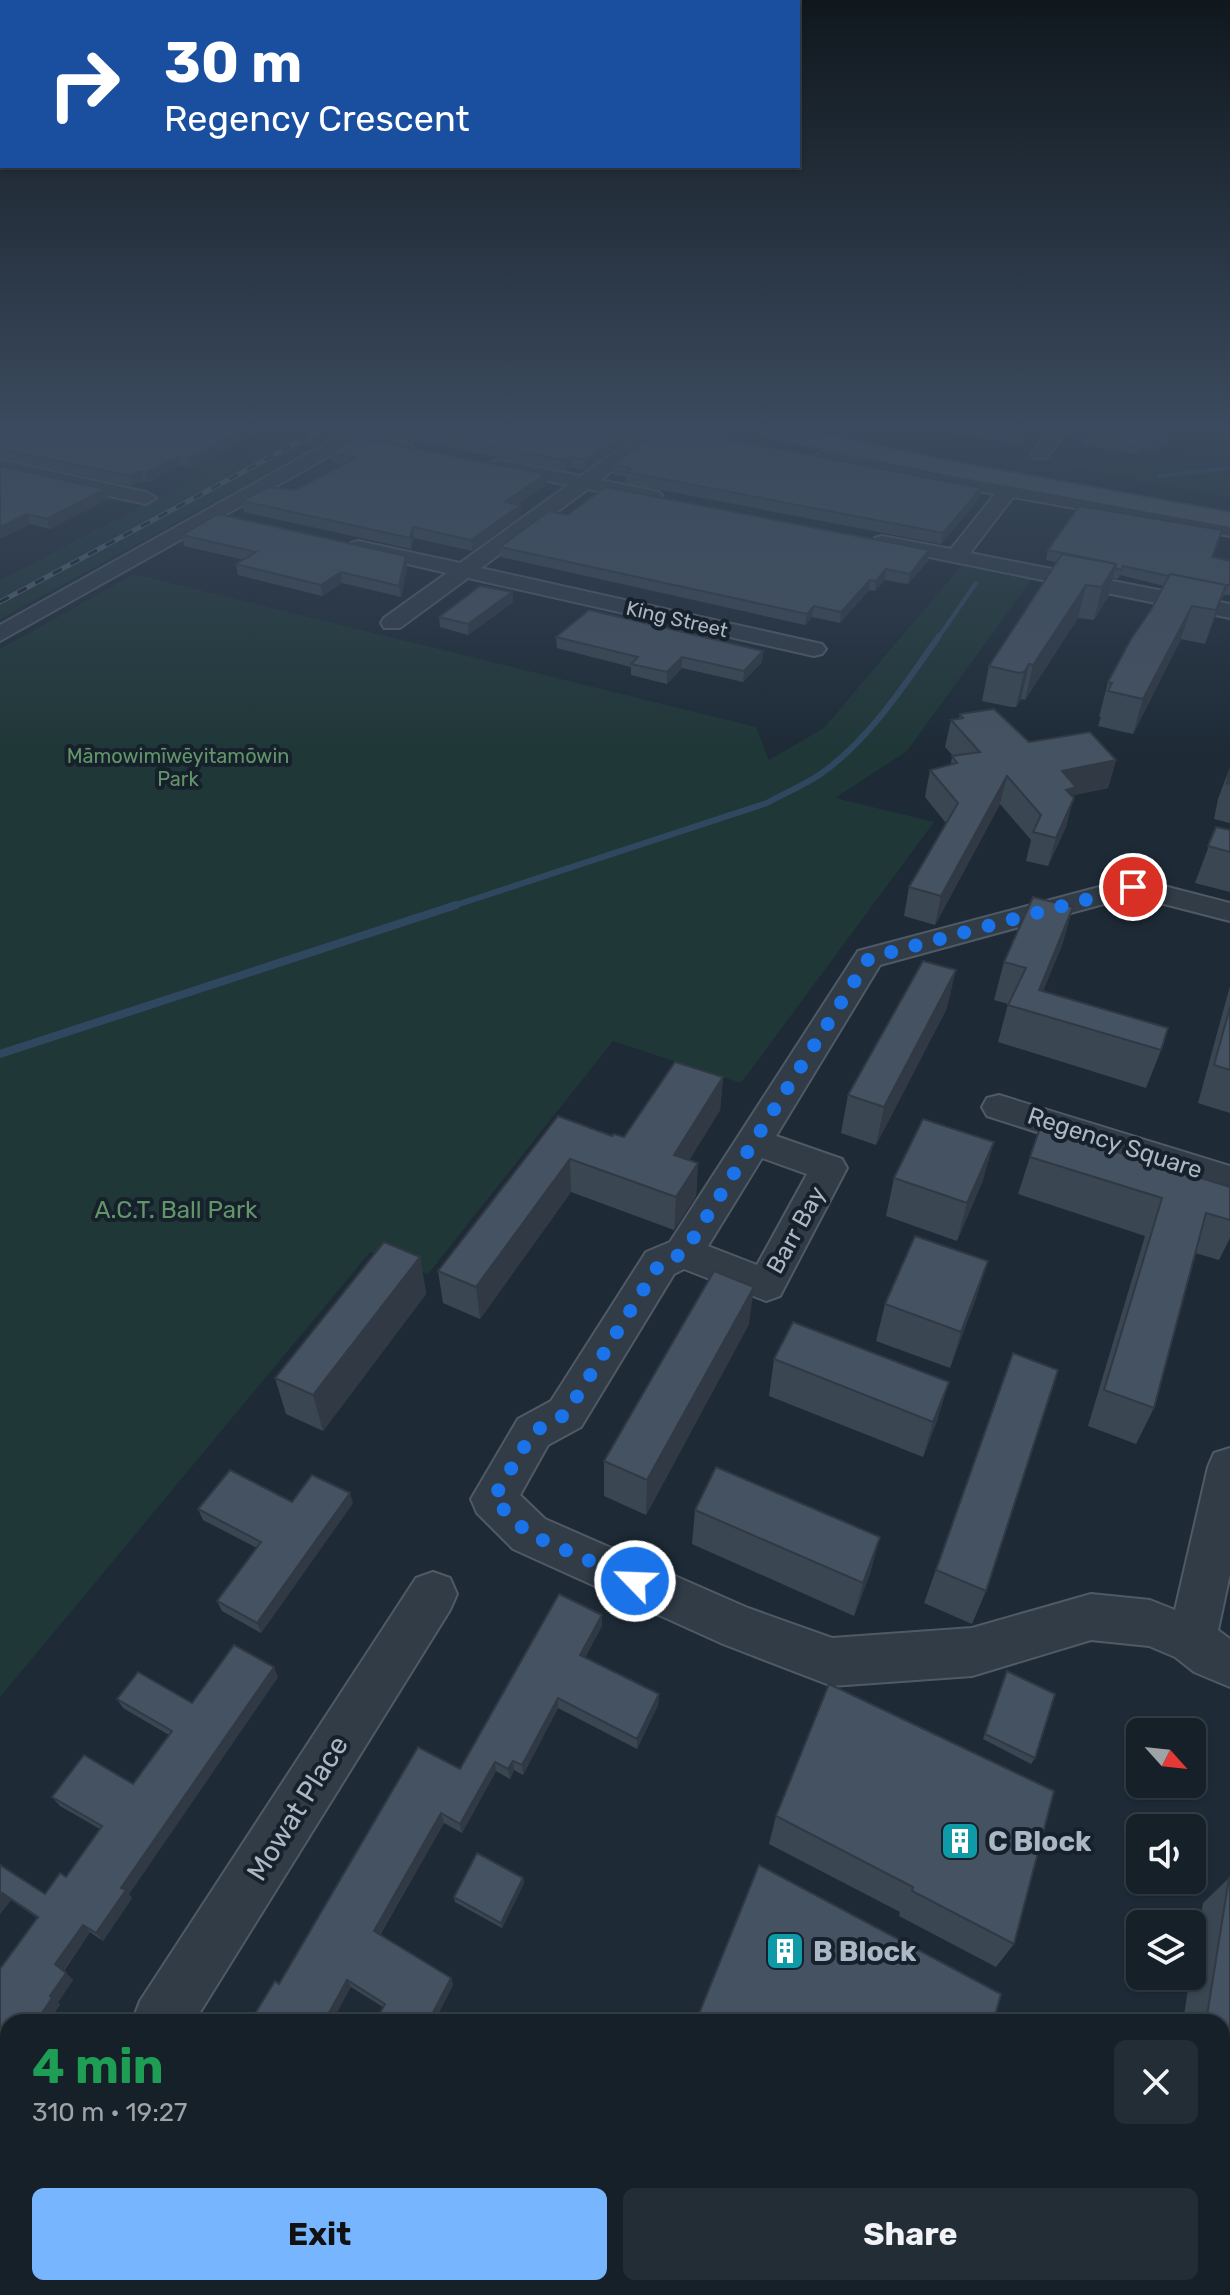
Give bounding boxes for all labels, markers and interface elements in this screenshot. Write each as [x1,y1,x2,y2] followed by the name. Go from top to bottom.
[164,30,302,96] text: 30 m
[32,32,136,136] icon: right
[164,97,470,140] text: Regency Crescent
[624,596,730,642] street label: King Street
[67,744,289,791] park label: Māmowimīwēyitamōwin Park
[1099,853,1167,921] pin
[1111,865,1155,909] icon: arrive
[1024,1102,1206,1184] street label: Regency Square
[761,1182,831,1278] street label: Barr Bay
[95,1196,258,1224] park label: A.C.T. Ball Park
[593,1539,677,1623] position arrow
[1126,1718,1206,1798] north arrow
[1126,1718,1206,1990] map controls
[240,1730,355,1887] street label: Mowat Place
[1126,1814,1206,1894] button: sound
[939,1820,981,1862] building icon: C Block
[988,1825,1092,1858] place label: C Block
[1126,1910,1206,1990] button: layers
[764,1930,806,1972] building icon: B Block
[813,1935,917,1968] place label: B Block
[32,2038,164,2095] text: 4 min
[1114,2040,1198,2124] button: close
[32,2097,187,2128] text: 310 m · 19:27
[32,2188,607,2280] button: Exit
[623,2188,1198,2280] button: Share

